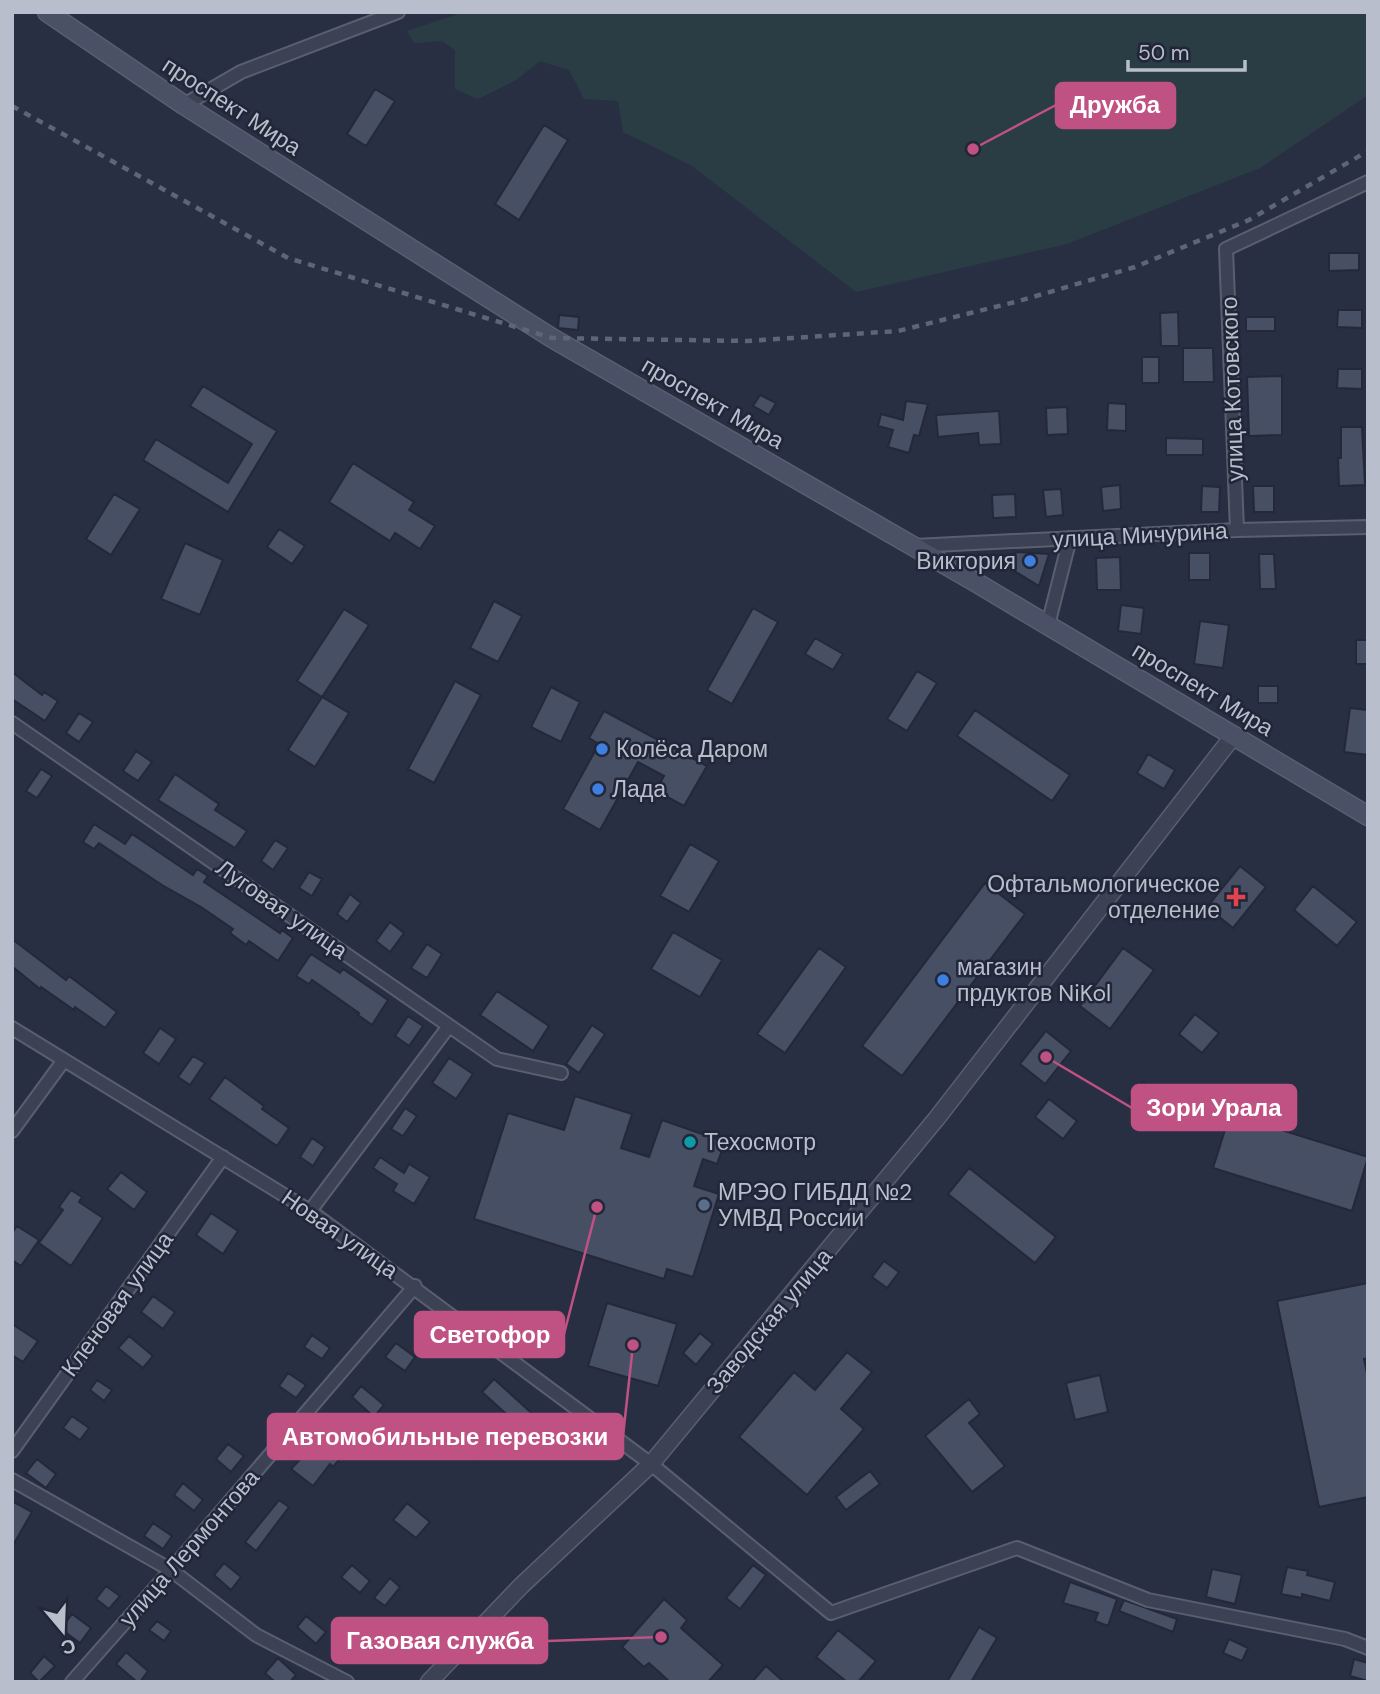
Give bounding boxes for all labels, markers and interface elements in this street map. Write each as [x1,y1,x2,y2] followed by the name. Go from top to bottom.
[1128,28,1245,72] scale bar
[1138,39,1189,67] text: 50 m
[157,50,307,162] street label: проспект Мира
[1056,83,1175,128] callout: Дружба
[1070,89,1161,120] text: Дружба
[1214,296,1250,482] street label: улица Котовского
[636,350,790,456] street label: проспект Мира
[1051,515,1229,555] street label: улица Мичурина
[916,546,1016,576] place label: Виктория
[1022,553,1038,569] marker: Виктория
[1127,635,1279,743] street label: проспект Мира
[616,734,768,764] place label: Колёса Даром
[594,741,610,757] marker: Колёса Даром
[612,774,666,804] place label: Лада
[590,781,606,797] marker: Лада
[210,853,354,966] street label: Луговая улица
[987,869,1220,925] place label: Офтальмологическое отделение
[1226,887,1246,907] marker: Офтальмологическое отделение
[957,952,1111,1008] place label: магазин прдуктов NiKol
[935,972,951,988] marker: магазин прдуктов NiKol
[1132,1085,1296,1130] callout: Зори Урала
[1146,1092,1282,1123] text: Зори Урала
[704,1127,816,1157] place label: Техосмотр
[682,1134,698,1150] marker: Техосмотр
[718,1177,912,1233] place label: МРЭО ГИБДД №2 УМВД России
[276,1183,404,1285] street label: Новая улица
[696,1197,712,1213] marker: МРЭО ГИБДД №2 УМВД России
[54,1226,180,1382] street label: Кленовая улица
[699,1242,839,1400] street label: Заводская улица
[415,1312,564,1357] callout: Светофор
[430,1319,550,1350] text: Светофор
[268,1414,623,1459] callout: Автомобильные перевозки
[282,1421,608,1452] text: Автомобильные перевозки
[112,1463,266,1633] street label: улица Лермонтова
[28,1596,98,1666] north arrow
[332,1618,547,1663] callout: Газовая служба
[346,1625,534,1656] text: Газовая служба
[58,1633,79,1661] text: С

